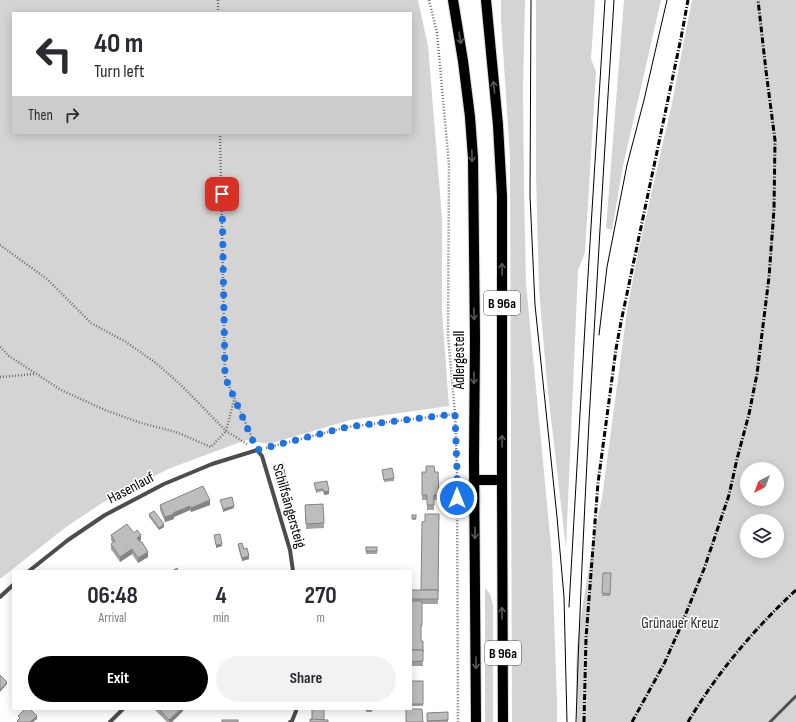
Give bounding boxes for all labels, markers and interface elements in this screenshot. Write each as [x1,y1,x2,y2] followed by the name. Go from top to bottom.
[94,27,143,60] text: 40 m
[28,28,80,80] icon: left
[456,32,464,45] one-way arrow
[94,61,145,82] text: Turn left
[491,81,498,94] one-way arrow
[61,104,83,126] icon: right
[28,106,53,125] text: Then
[469,149,476,162] one-way arrow
[205,177,239,211] pin
[211,183,233,205] icon: arrive
[498,263,506,276] one-way arrow
[484,291,520,315] road number: B 96a
[470,307,478,320] one-way arrow
[450,331,469,390] street label: Adlergestell
[470,371,478,384] one-way arrow
[498,435,506,448] one-way arrow
[268,462,310,550] street label: Schilfsängersteig
[740,462,784,506] north arrow
[740,462,784,558] map controls
[104,467,158,508] street label: Hasenlauf
[436,477,478,519] position arrow
[740,514,784,558] button: layers
[471,526,479,539] one-way arrow
[87,581,138,610] text: 06:48
[216,581,227,610] text: 4
[304,581,337,610] text: 270
[499,607,506,620] one-way arrow
[99,610,126,626] text: Arrival
[213,610,229,626] text: min
[316,610,325,626] text: m
[641,614,719,633] park label: Grünauer Kreuz
[485,641,521,665] road number: B 96a
[28,656,208,702] button: Exit
[216,656,396,702] button: Share
[472,656,480,669] one-way arrow

